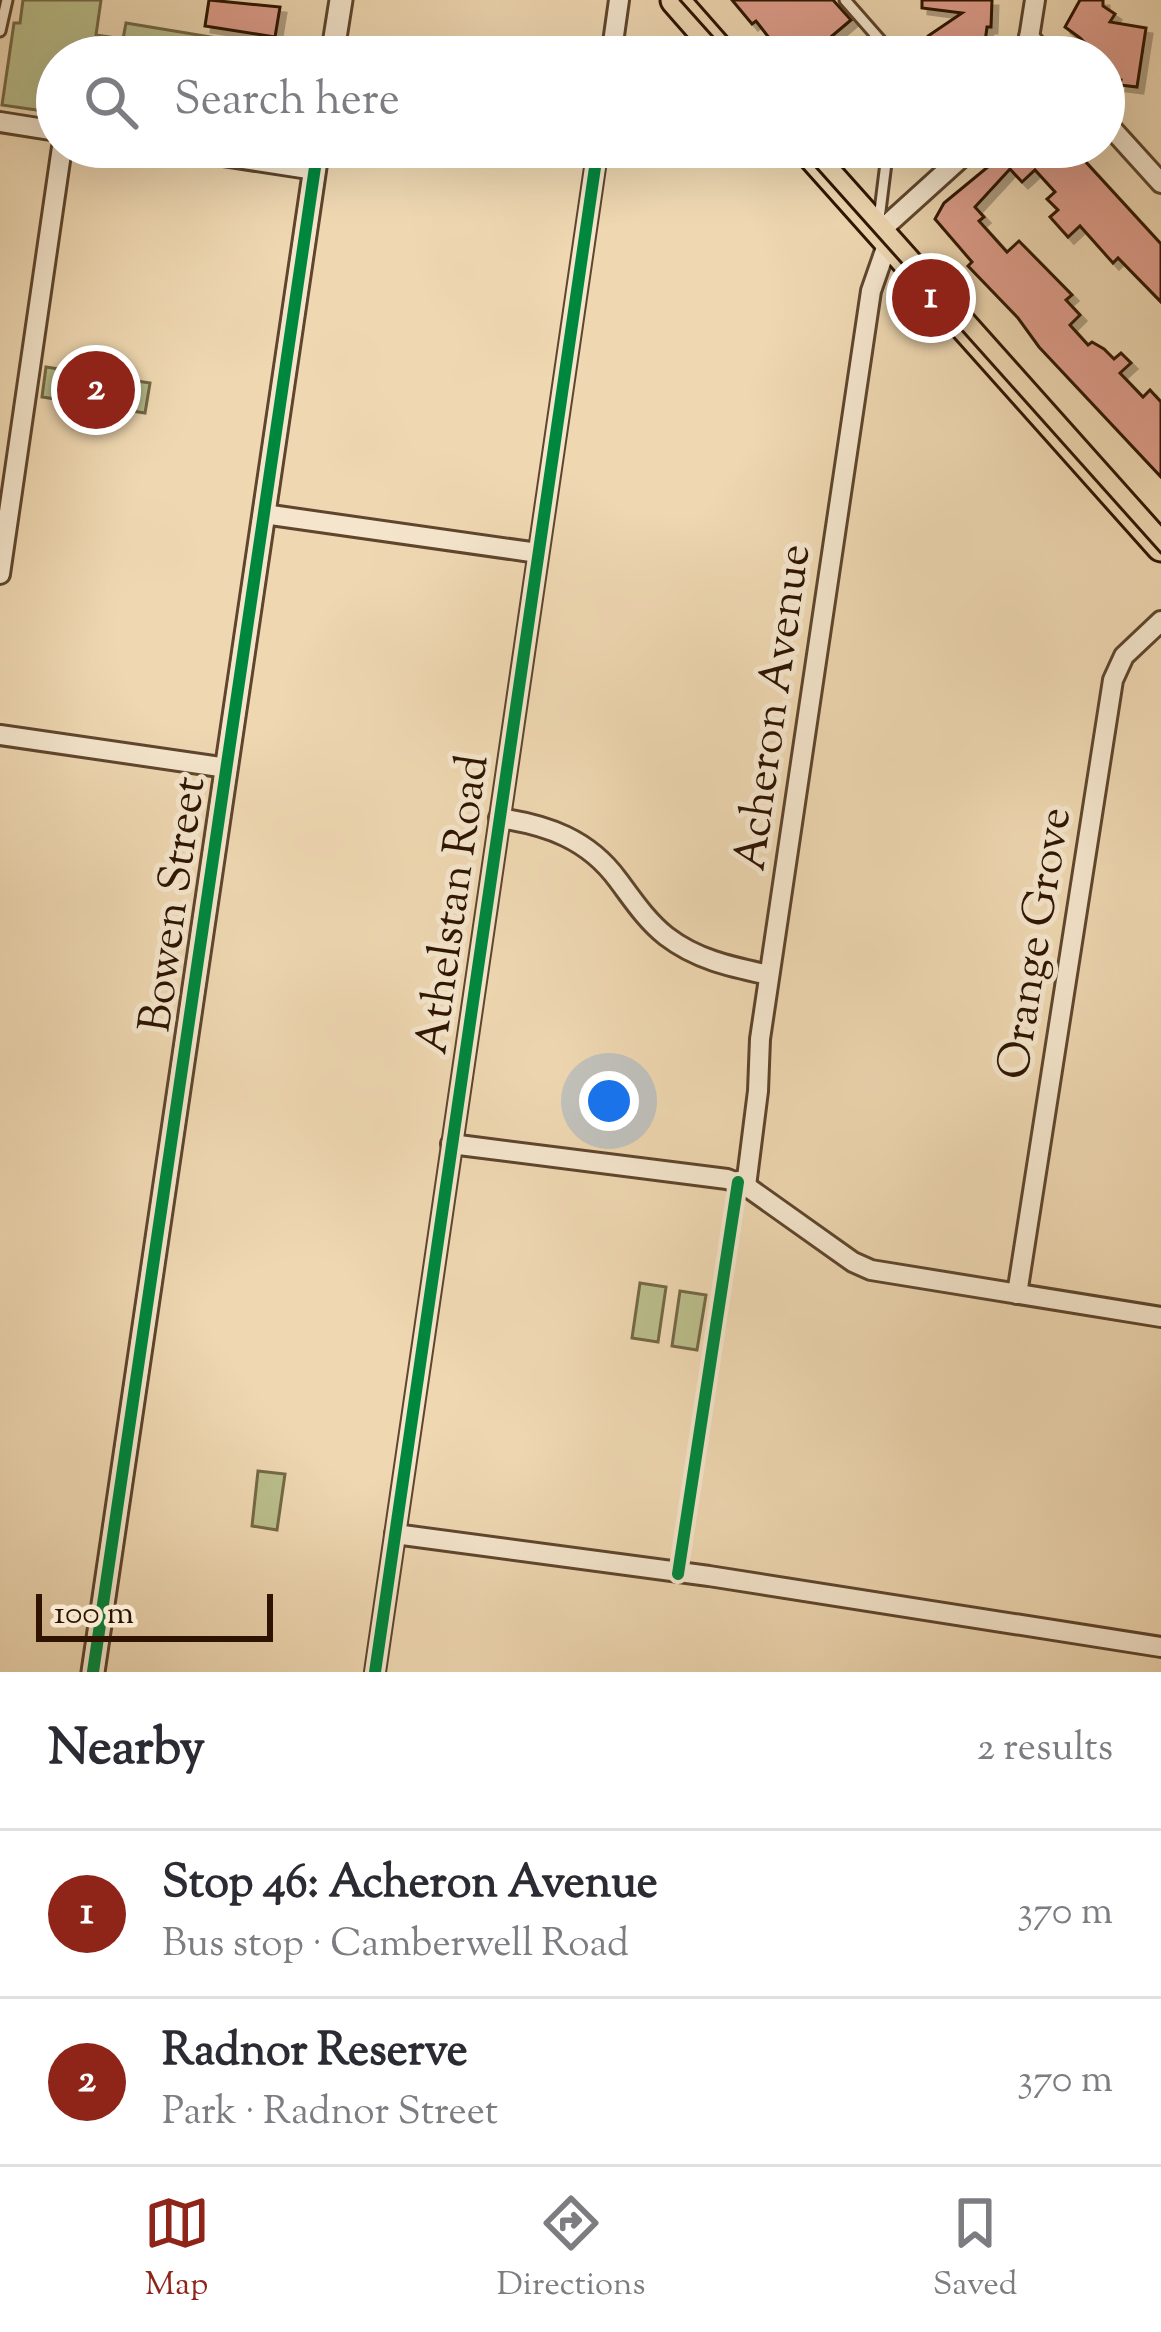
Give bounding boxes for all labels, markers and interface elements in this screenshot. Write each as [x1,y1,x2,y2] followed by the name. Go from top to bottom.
[36,36,1125,168] search box
[78,69,144,135] icon: search
[174,70,400,135] text: Search here
[892,253,970,343] pin: 1
[57,345,135,435] pin: 2
[720,540,831,875] street label: Acheron Avenue
[402,751,509,1059] street label: Athelstan Road
[125,773,226,1037] street label: Bowen Street
[984,803,1091,1085] street label: Orange Grove
[579,1071,639,1131] your location
[36,1588,273,1641] scale bar
[54,1591,134,1639] text: 100 m
[48,1714,205,1787] text: Nearby
[977,1722,1113,1778] text: 2 results
[162,1853,658,1918] text: Stop 46: Acheron Avenue
[80,1886,94,1942] text: 1
[1017,1886,1113,1942] text: 370 m
[162,1918,629,1974] text: Bus stop · Camberwell Road
[162,2021,468,2086] text: Radnor Reserve
[78,2054,96,2110] text: 2
[1017,2054,1113,2110] text: 370 m
[162,2086,498,2142] text: Park · Radnor Street
[144,2190,210,2310] tab: Map
[497,2190,646,2310] tab: Directions
[933,2190,1017,2310] tab: Saved

